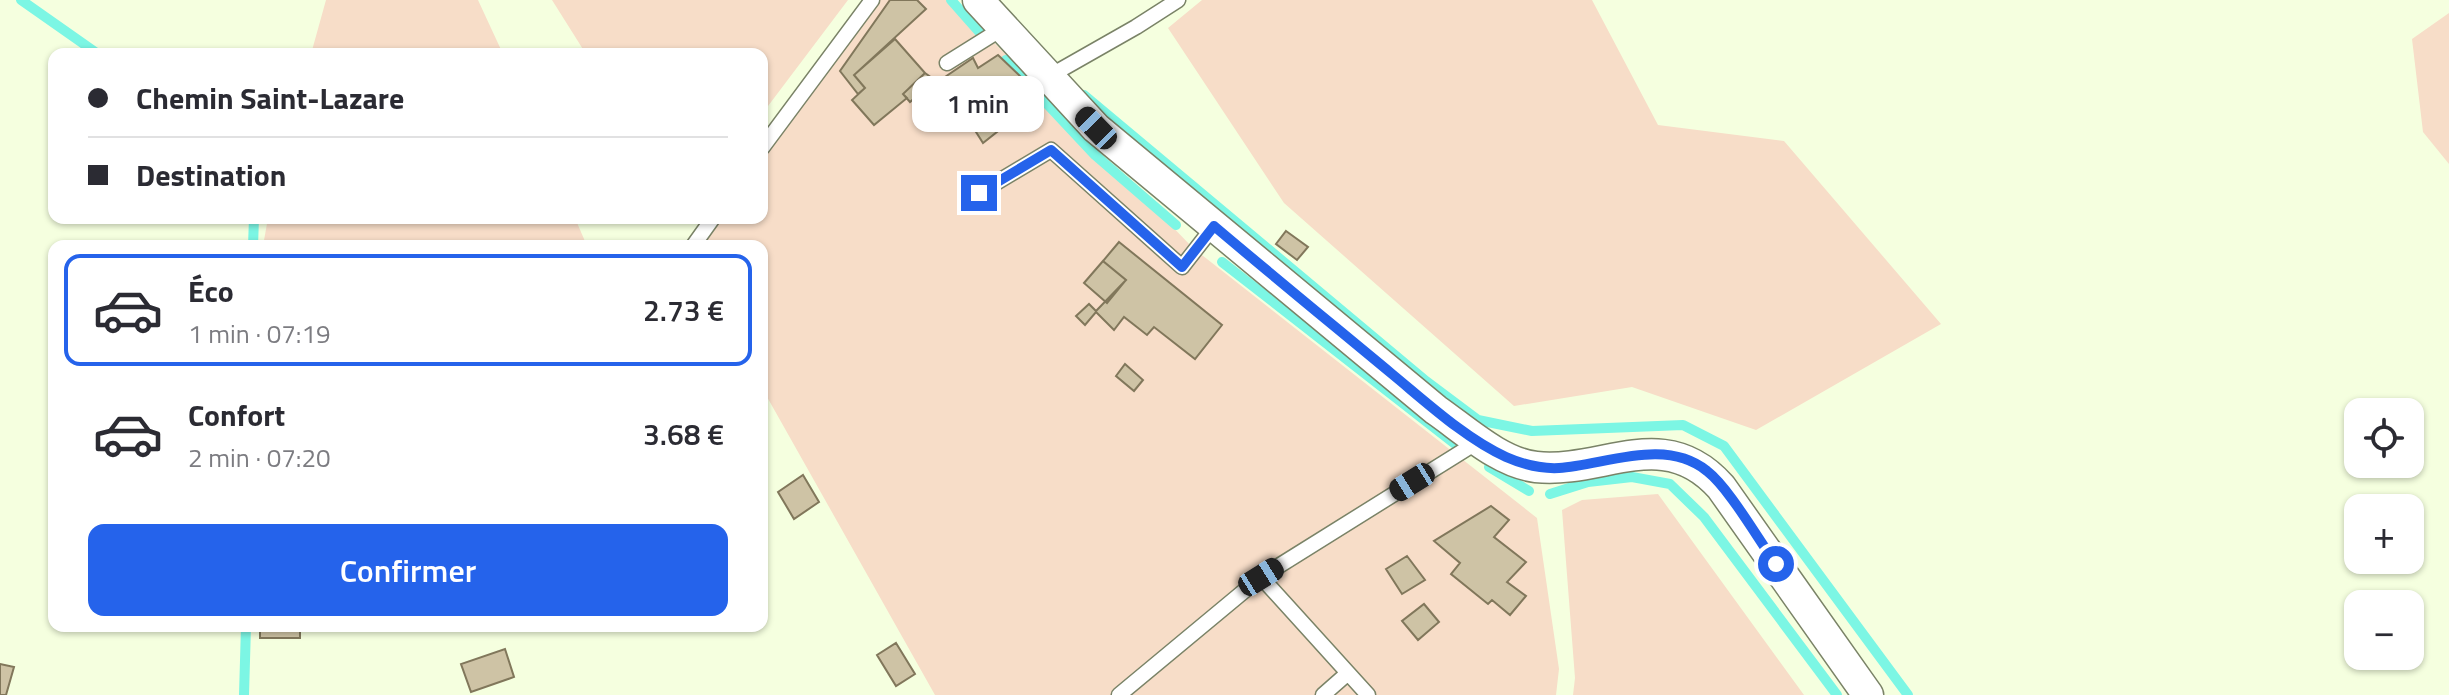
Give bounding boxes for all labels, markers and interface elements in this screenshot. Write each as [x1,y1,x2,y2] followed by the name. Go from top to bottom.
[136,75,404,121] text: Chemin Saint-Lazare
[913,77,1045,133] callout: 1 min
[947,84,1009,123] text: 1 min
[1071,102,1121,154] car
[136,152,286,198] text: Destination
[961,175,997,211] route end
[188,268,234,314] text: Éco
[92,274,164,346] icon: car
[643,287,724,333] text: 2.73 €
[188,314,331,353] text: 1 min · 07:19
[188,392,285,438] text: Confort
[92,398,164,470] icon: car
[2344,398,2424,670] map controls
[2344,398,2424,478] button: locate
[643,411,724,457] text: 3.68 €
[188,438,331,477] text: 2 min · 07:20
[1385,459,1439,505] car
[2344,494,2424,574] button: +
[88,524,728,616] button: Confirmer
[1758,546,1794,582] route start
[1234,554,1288,600] car
[2344,590,2424,670] button: −

